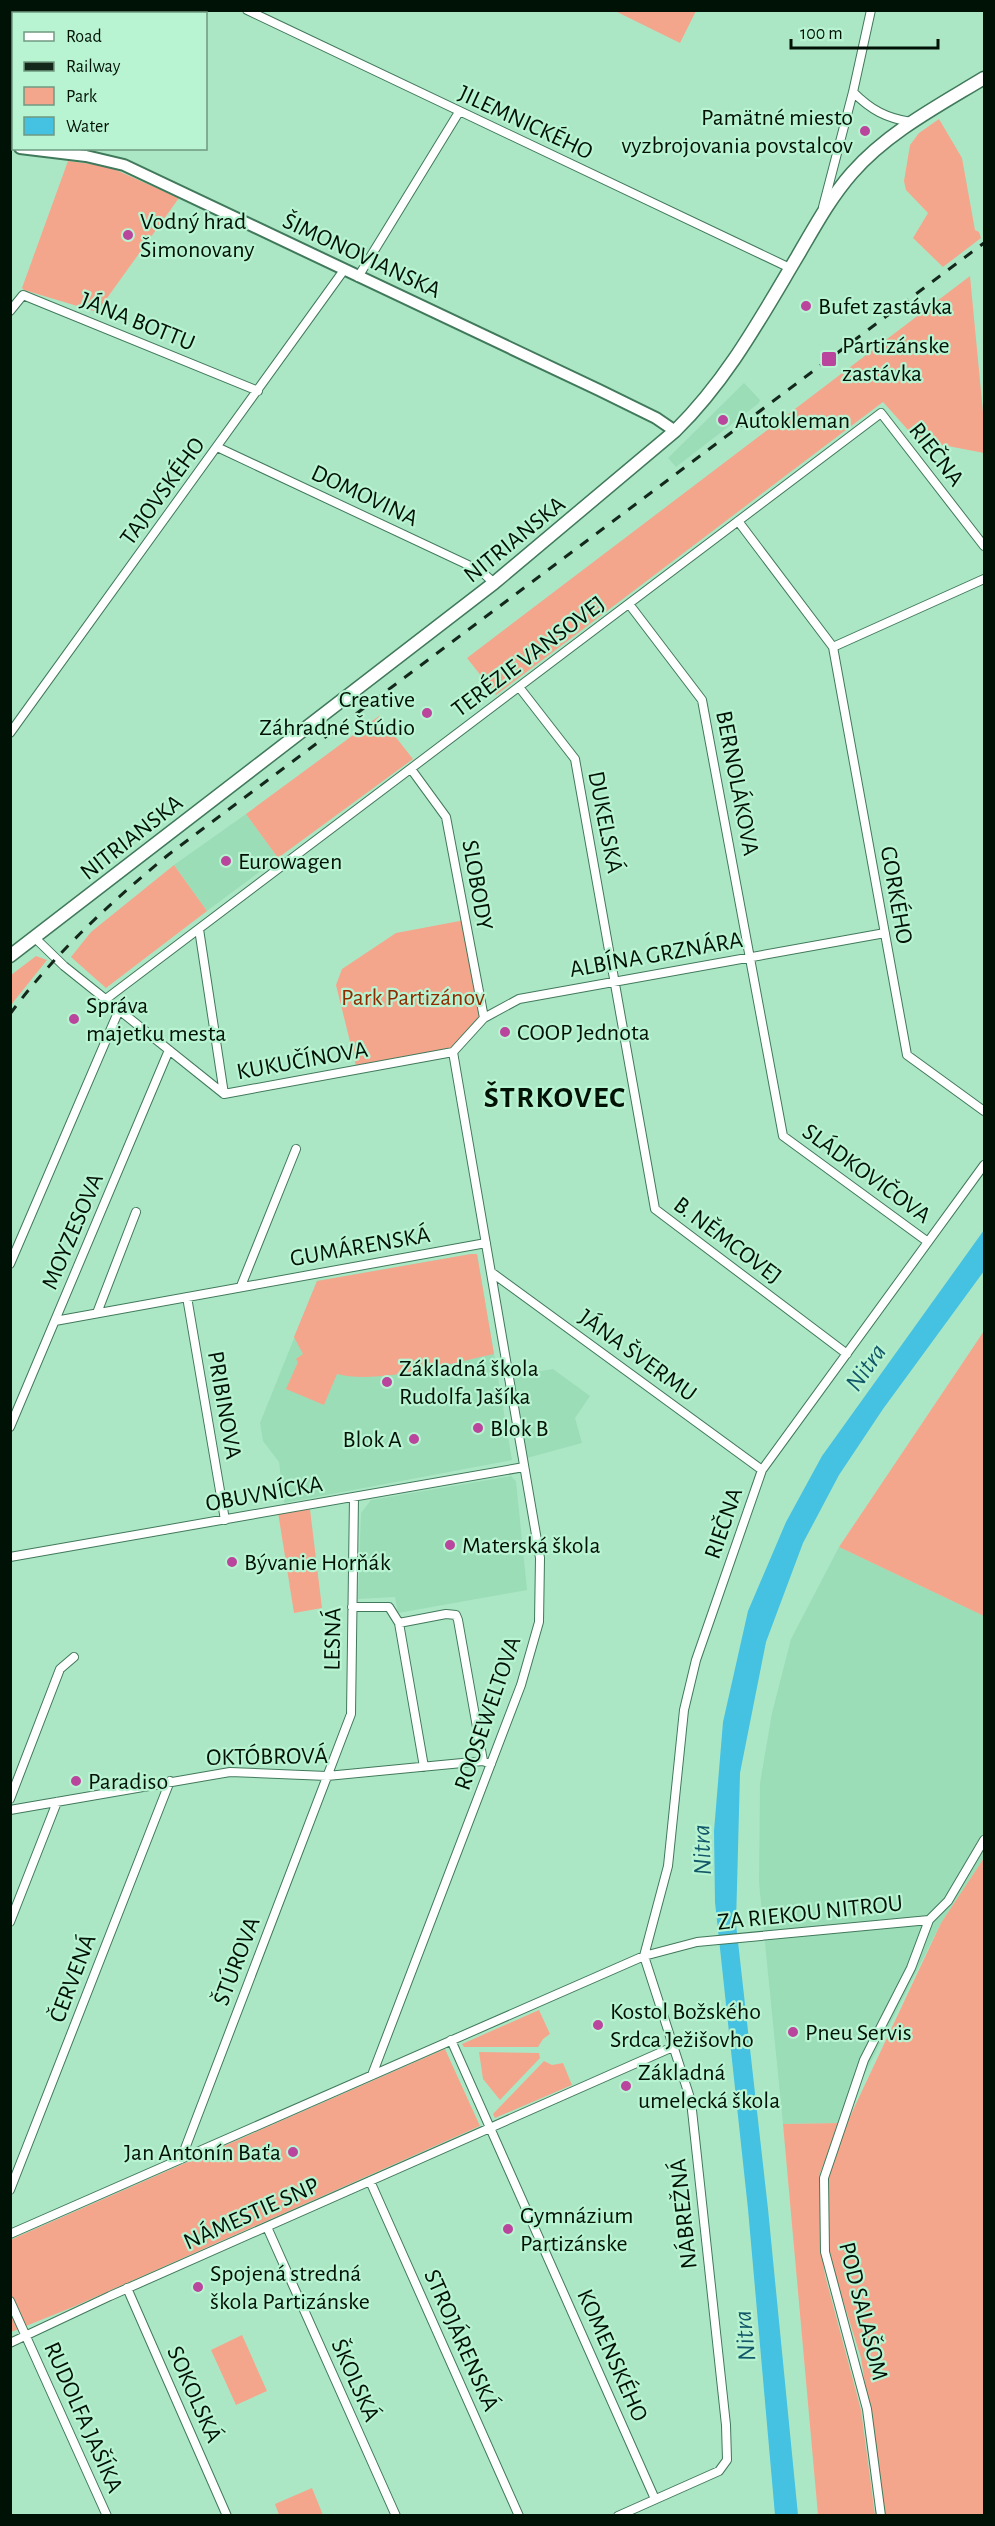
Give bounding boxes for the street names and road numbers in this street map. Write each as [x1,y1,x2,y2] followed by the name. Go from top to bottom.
[455,80,597,164] street label: JILEMNICKÉHO
[279,208,445,303] street label: ŠIMONOVIANSKA
[77,286,199,356] street label: JÁNA BOTTU
[904,418,969,491] street label: RIEČNA
[114,432,210,550] street label: TAJOVSKÉHO
[307,461,422,531] street label: DOMOVINA
[459,492,570,588] street label: NITRIANSKA
[446,590,610,722] street label: TERÉZIE VANSOVEJ
[711,708,765,858] street label: BERNOLÁKOVA
[583,769,629,875] street label: DUKELSKÁ
[76,791,187,885] street label: NITRIANSKA
[457,838,497,932] street label: SLOBODY
[876,844,918,946] street label: GORKÉHO
[567,926,745,982] street label: ALBÍNA GRZNÁRA
[234,1036,370,1084] street label: KUKUČÍNOVA
[798,1118,936,1228] street label: SLÁDKOVIČOVA
[38,1170,108,1293] street label: MOYZESOVA
[669,1192,786,1289] street label: B. NĚMCOVEJ
[288,1221,432,1271] street label: GUMÁRENSKÁ
[574,1304,702,1406] street label: JÁNA ŠVERMU
[203,1349,245,1461] street label: PRIBINOVA
[203,1470,325,1516] street label: OBUVNÍCKA
[700,1484,747,1562] street label: RIEČNA
[318,1607,346,1671] street label: LESNÁ
[450,1633,526,1793] street label: ROOSEWELTOVA
[206,1742,328,1770] street label: OKTÓBROVÁ
[716,1891,904,1935] street label: ZA RIEKOU NITROU
[207,1913,265,2009] street label: ŠTÚROVA
[43,1930,101,2026] street label: ČERVENÁ
[664,2157,702,2271] street label: NÁBREŽNÁ
[179,2172,323,2254] street label: NÁMESTIE SNP
[834,2239,893,2383] street label: POD SALAŠOM
[419,2265,505,2415] street label: STROJÁRENSKÁ
[572,2285,654,2425] street label: KOMENSKÉHO
[326,2335,386,2425] street label: ŠKOLSKÁ
[39,2338,129,2497] street label: RUDOLFA JAŠÍKA
[162,2342,228,2446] street label: SOKOLSKÁ

